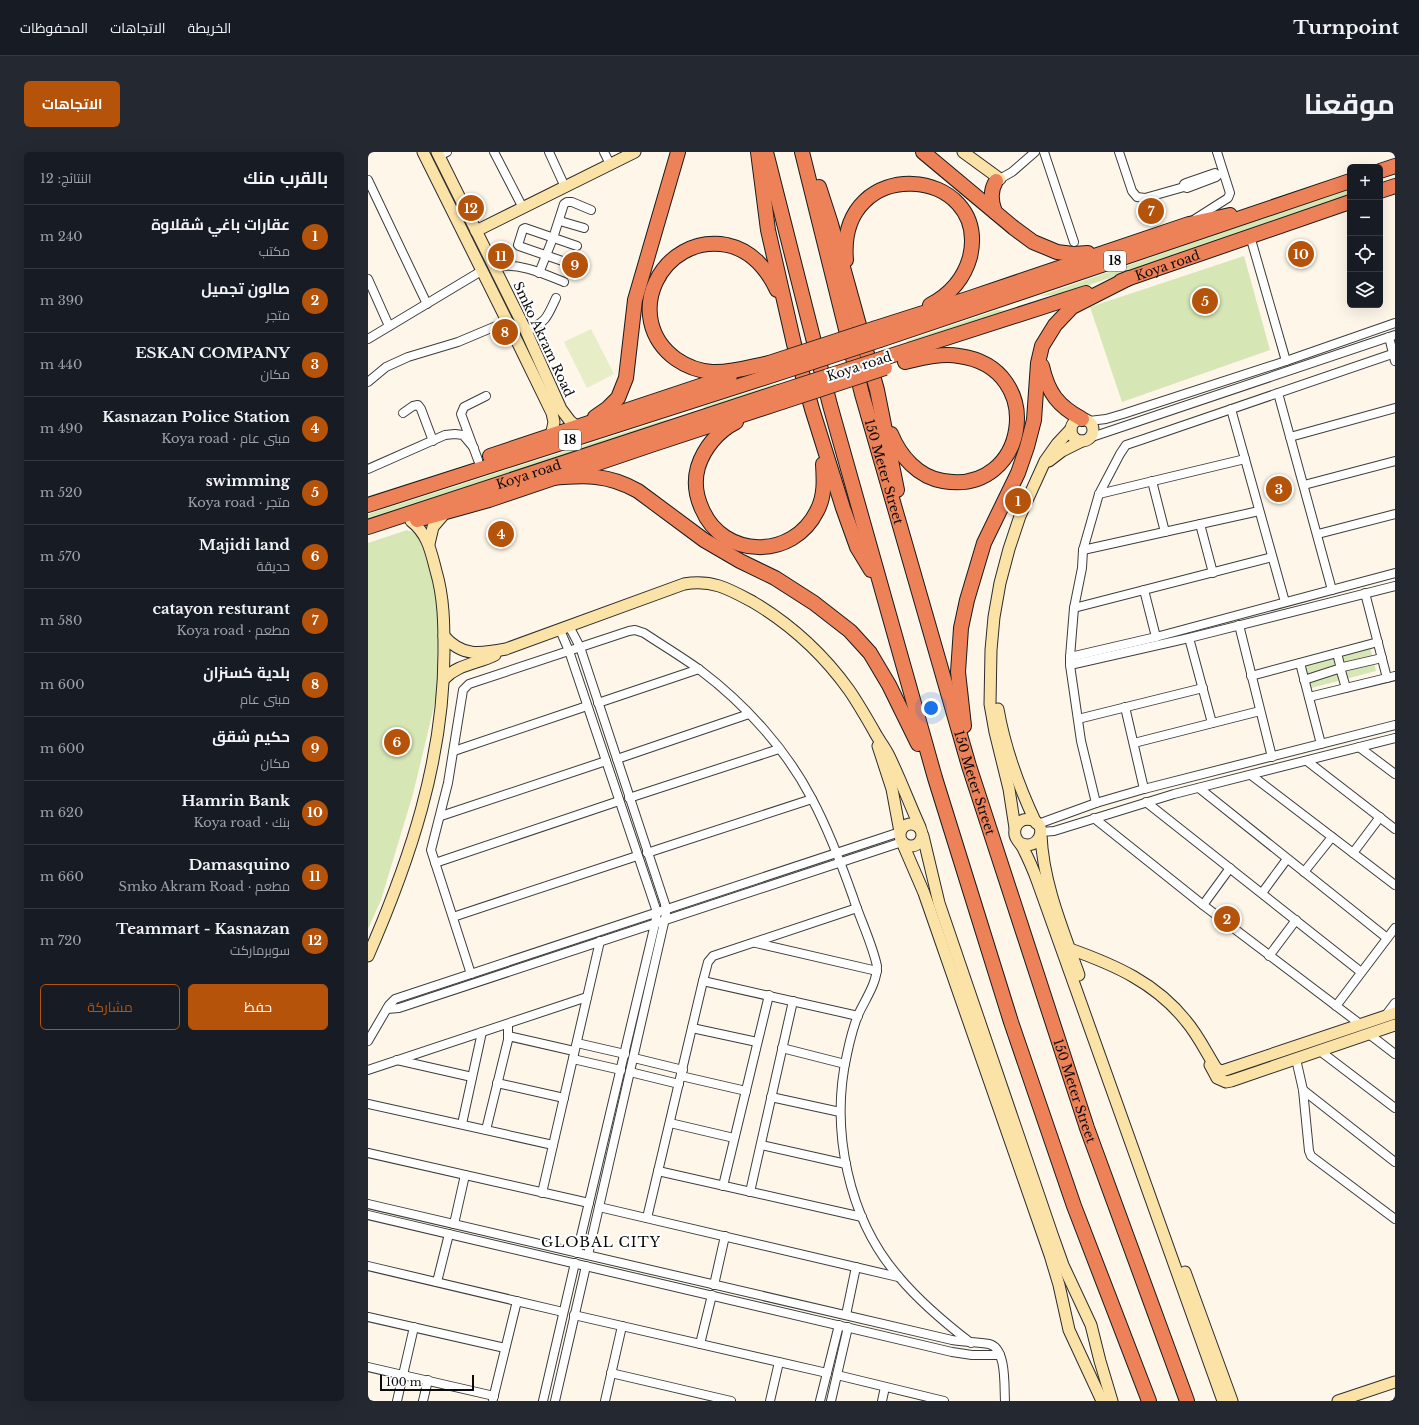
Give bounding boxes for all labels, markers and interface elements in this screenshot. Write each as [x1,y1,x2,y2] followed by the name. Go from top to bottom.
[1293,16,1399,39] text: Turnpoint
[20,19,88,37] text: المحفوظات
[110,19,166,37] text: الاتجاهات
[188,19,231,37] text: الخريطة
[24,81,120,127] button: الاتجاهات
[1304,87,1395,122] text: موقعنا
[1347,164,1383,308] map controls
[1347,164,1383,200] button: +
[243,168,328,189] text: بالقرب منك
[40,170,91,187] text: النتائج: 12
[458,193,484,223] pin: 12
[1138,196,1164,226] pin: 7
[1347,200,1383,236] button: −
[151,215,290,234] text: عقارات باغي شقلاوة
[40,228,83,245] text: 240 m
[312,228,318,245] text: 1
[1347,236,1383,272] button: locate
[1288,239,1314,269] pin: 10
[488,241,514,271] pin: 11
[259,243,290,260] text: مكتب
[1133,246,1202,285] street label: Koya road
[562,250,588,280] pin: 9
[1104,251,1126,271] road number: 18
[1347,272,1383,308] button: layers
[201,279,290,298] text: صالون تجميل
[509,279,578,400] street label: Smko Akram Road
[1192,286,1218,316] pin: 5
[40,292,83,309] text: 390 m
[311,292,319,309] text: 2
[266,307,290,324] text: متجر
[492,317,518,347] pin: 8
[135,343,290,362] text: ESKAN COMPANY
[824,348,894,385] street label: Koya road
[40,356,82,373] text: 440 m
[311,356,319,373] text: 3
[261,366,290,383] text: مكان
[102,407,290,426] text: Kasnazan Police Station
[861,417,907,526] street label: 150 Meter Street
[40,420,83,437] text: 490 m
[311,420,319,437] text: 4
[161,430,290,447] text: مبنى عام · Koya road
[559,430,581,450] road number: 18
[494,456,564,493] street label: Koya road
[206,471,290,490] text: swimming
[1266,474,1292,504] pin: 3
[40,484,82,501] text: 520 m
[311,484,319,501] text: 5
[1005,486,1031,516] pin: 1
[187,494,290,511] text: متجر · Koya road
[488,519,514,549] pin: 4
[199,535,290,554] text: Majidi land
[40,548,81,565] text: 570 m
[311,548,319,565] text: 6
[257,558,290,575] text: حديقة
[153,599,290,618] text: catayon resturant
[40,612,82,629] text: 580 m
[312,612,318,629] text: 7
[176,622,290,639] text: مطعم · Koya road
[203,663,290,682] text: بلدية كسنزان
[40,676,85,693] text: 600 m
[311,676,319,693] text: 8
[240,691,290,708] text: مبنى عام
[921,698,941,718] your location
[212,727,290,746] text: حكيم شقق
[384,727,410,757] pin: 6
[950,728,999,837] street label: 150 Meter Street
[40,740,85,757] text: 600 m
[311,740,319,757] text: 9
[261,755,290,772] text: مكان
[181,791,290,810] text: Hamrin Bank
[40,804,83,821] text: 620 m
[307,804,323,821] text: 10
[193,814,290,831] text: بنك · Koya road
[189,855,290,874] text: Damasquino
[40,868,84,885] text: 660 m
[309,868,321,885] text: 11
[119,878,290,895] text: مطعم · Smko Akram Road
[1214,904,1240,934] pin: 2
[116,919,290,938] text: Teammart - Kasnazan
[40,932,82,949] text: 720 m
[308,932,322,949] text: 12
[230,942,290,959] text: سوبرماركت
[40,984,180,1030] button: مشاركة
[188,984,328,1030] button: حفظ
[1049,1037,1100,1145] street label: 150 Meter Street
[541,1233,661,1251] district label: GLOBAL CITY
[380,1373,474,1392] scale bar
[386,1375,422,1389] text: 100 m

